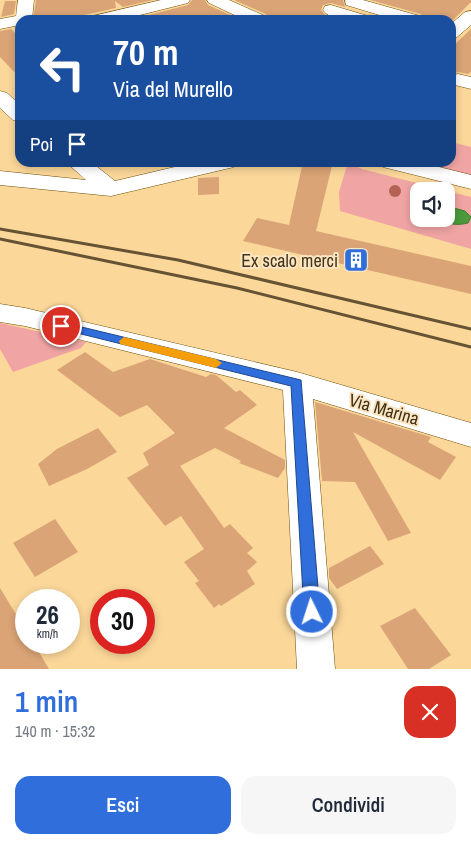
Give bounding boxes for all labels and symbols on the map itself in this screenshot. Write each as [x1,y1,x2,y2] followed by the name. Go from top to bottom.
[343,247,369,273] building icon: Ex scalo merci
[241,248,338,273] place label: Ex scalo merci
[40,305,82,347] pin
[346,387,422,431] street label: Via Marina
[285,585,337,637] position arrow
[90,589,155,654] speed limit sign: 30

